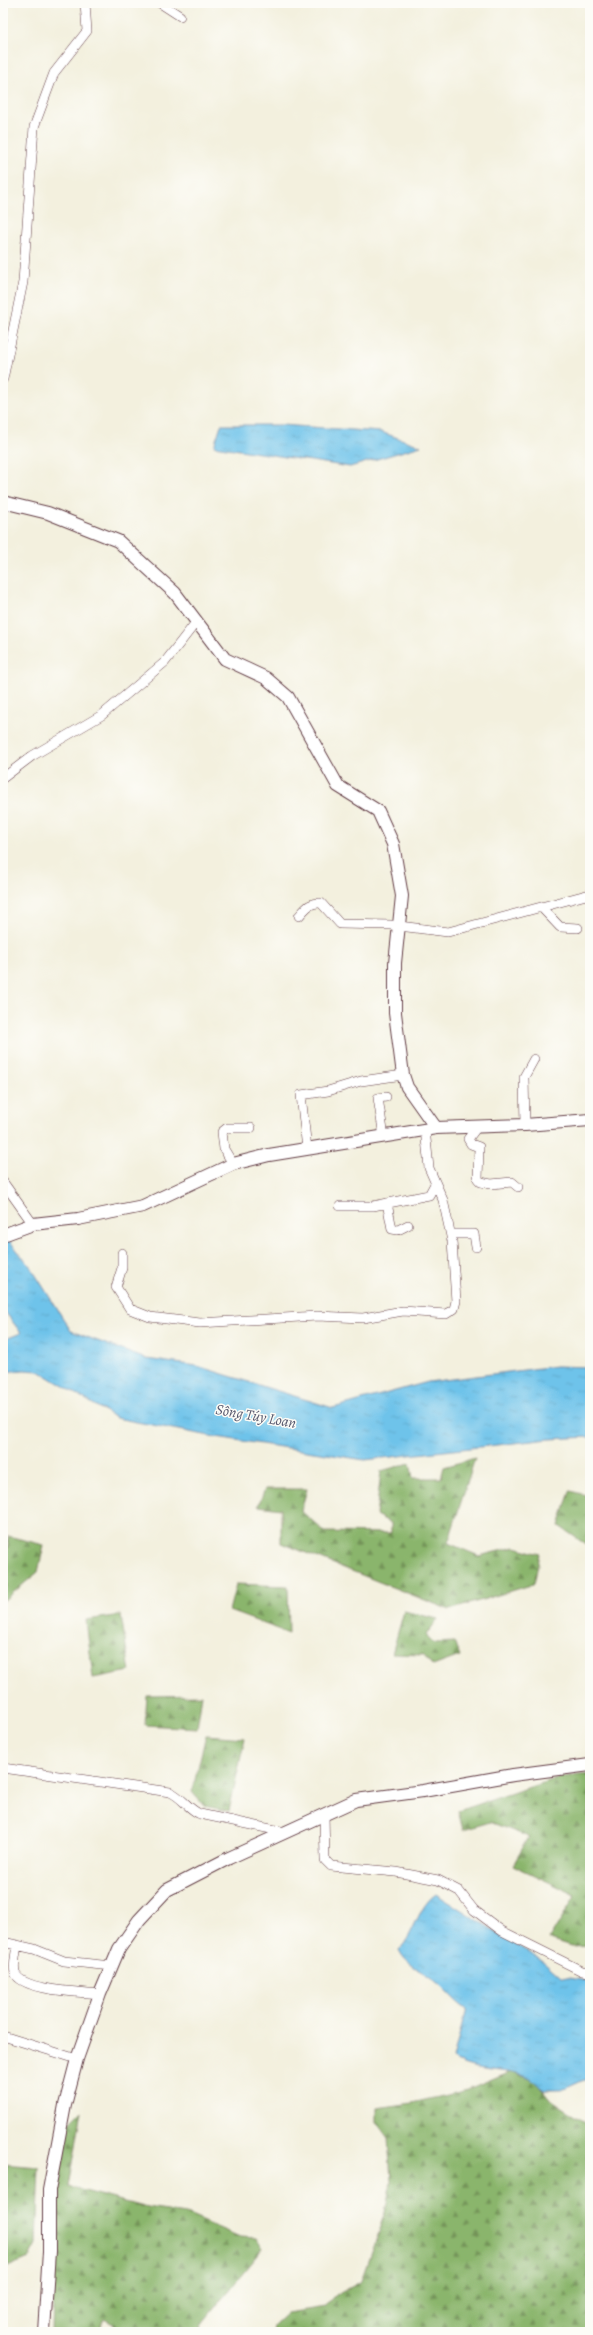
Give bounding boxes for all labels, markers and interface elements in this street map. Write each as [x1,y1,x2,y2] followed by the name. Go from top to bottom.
[214,1399,298,1433] water label: Sông Túy Loan

